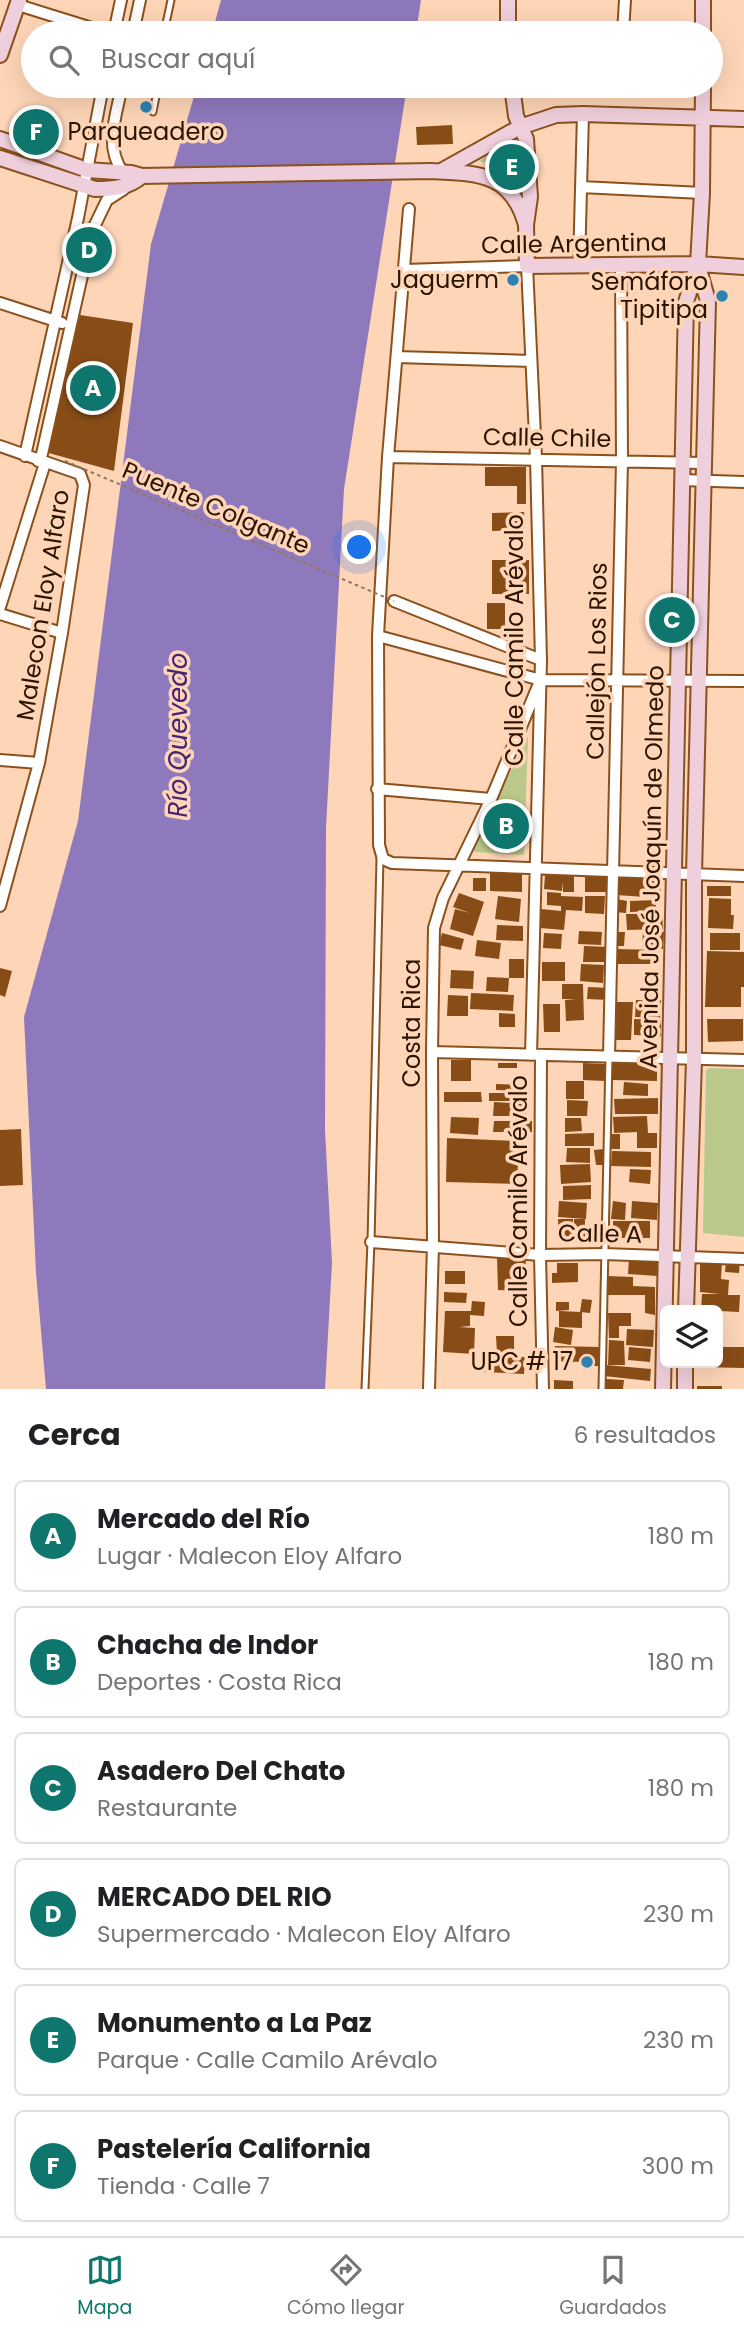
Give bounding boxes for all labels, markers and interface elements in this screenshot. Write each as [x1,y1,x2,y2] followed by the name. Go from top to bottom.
[21,21,723,98] search box
[45,41,83,79] icon: search
[101,41,255,77] text: Buscar aquí
[138,99,154,115] marker: Parqueadero
[13,106,59,158] pin: F
[67,115,225,148] place label: Parqueadero
[489,141,535,193] pin: E
[66,224,112,276] pin: D
[481,225,667,262] street label: Calle Argentina
[390,263,499,296] place label: Jaguerm
[591,265,708,326] place label: Semáforo Tipitipa
[505,272,521,288] marker: Jaguerm
[714,288,730,304] marker: Semáforo Tipitipa
[70,362,116,414] pin: A
[483,420,612,455] street label: Calle Chile
[117,453,315,562] street label: Puente Colgante
[8,487,77,723] street label: Malecon Eloy Alfaro
[498,514,531,766] street label: Calle Camilo Arévalo
[342,530,376,564] your location
[578,562,615,760] street label: Callejón Los Rios
[649,594,695,646] pin: C
[160,653,196,817] water label: Río Quevedo
[631,665,672,1069] street label: Avenida José Joaquín de Olmedo
[483,800,529,852] pin: B
[395,958,428,1088] street label: Costa Rica
[502,1075,535,1327] street label: Calle Camilo Arévalo
[558,1216,642,1251] street label: Calle A
[660,1305,723,1368] map controls
[660,1305,723,1368] button: layers
[471,1345,573,1378] place label: UPC # 17
[579,1354,595,1370] marker: UPC # 17
[28,1413,121,1456] text: Cerca
[574,1419,716,1451] text: 6 resultados
[97,1501,310,1537] text: Mercado del Río
[45,1520,61,1552] text: A
[648,1520,714,1552] text: 180 m
[97,1540,402,1572] text: Lugar · Malecon Eloy Alfaro
[97,1627,318,1663] text: Chacha de Indor
[45,1646,61,1678] text: B
[648,1646,714,1678] text: 180 m
[97,1666,342,1698] text: Deportes · Costa Rica
[97,1753,345,1789] text: Asadero Del Chato
[44,1772,62,1804] text: C
[648,1772,714,1804] text: 180 m
[97,1792,237,1824] text: Restaurante
[97,1879,332,1915] text: MERCADO DEL RIO
[45,1898,61,1930] text: D
[643,1898,714,1930] text: 230 m
[97,1918,511,1950] text: Supermercado · Malecon Eloy Alfaro
[97,2005,372,2041] text: Monumento a La Paz
[47,2024,59,2056] text: E
[643,2024,714,2056] text: 230 m
[97,2044,438,2076] text: Parque · Calle Camilo Arévalo
[97,2131,371,2167] text: Pastelería California
[47,2150,59,2182] text: F
[642,2150,714,2182] text: 300 m
[97,2170,270,2202] text: Tienda · Calle 7
[77,2251,132,2322] tab: Mapa
[287,2251,404,2322] tab: Cómo llegar
[559,2251,667,2322] tab: Guardados

